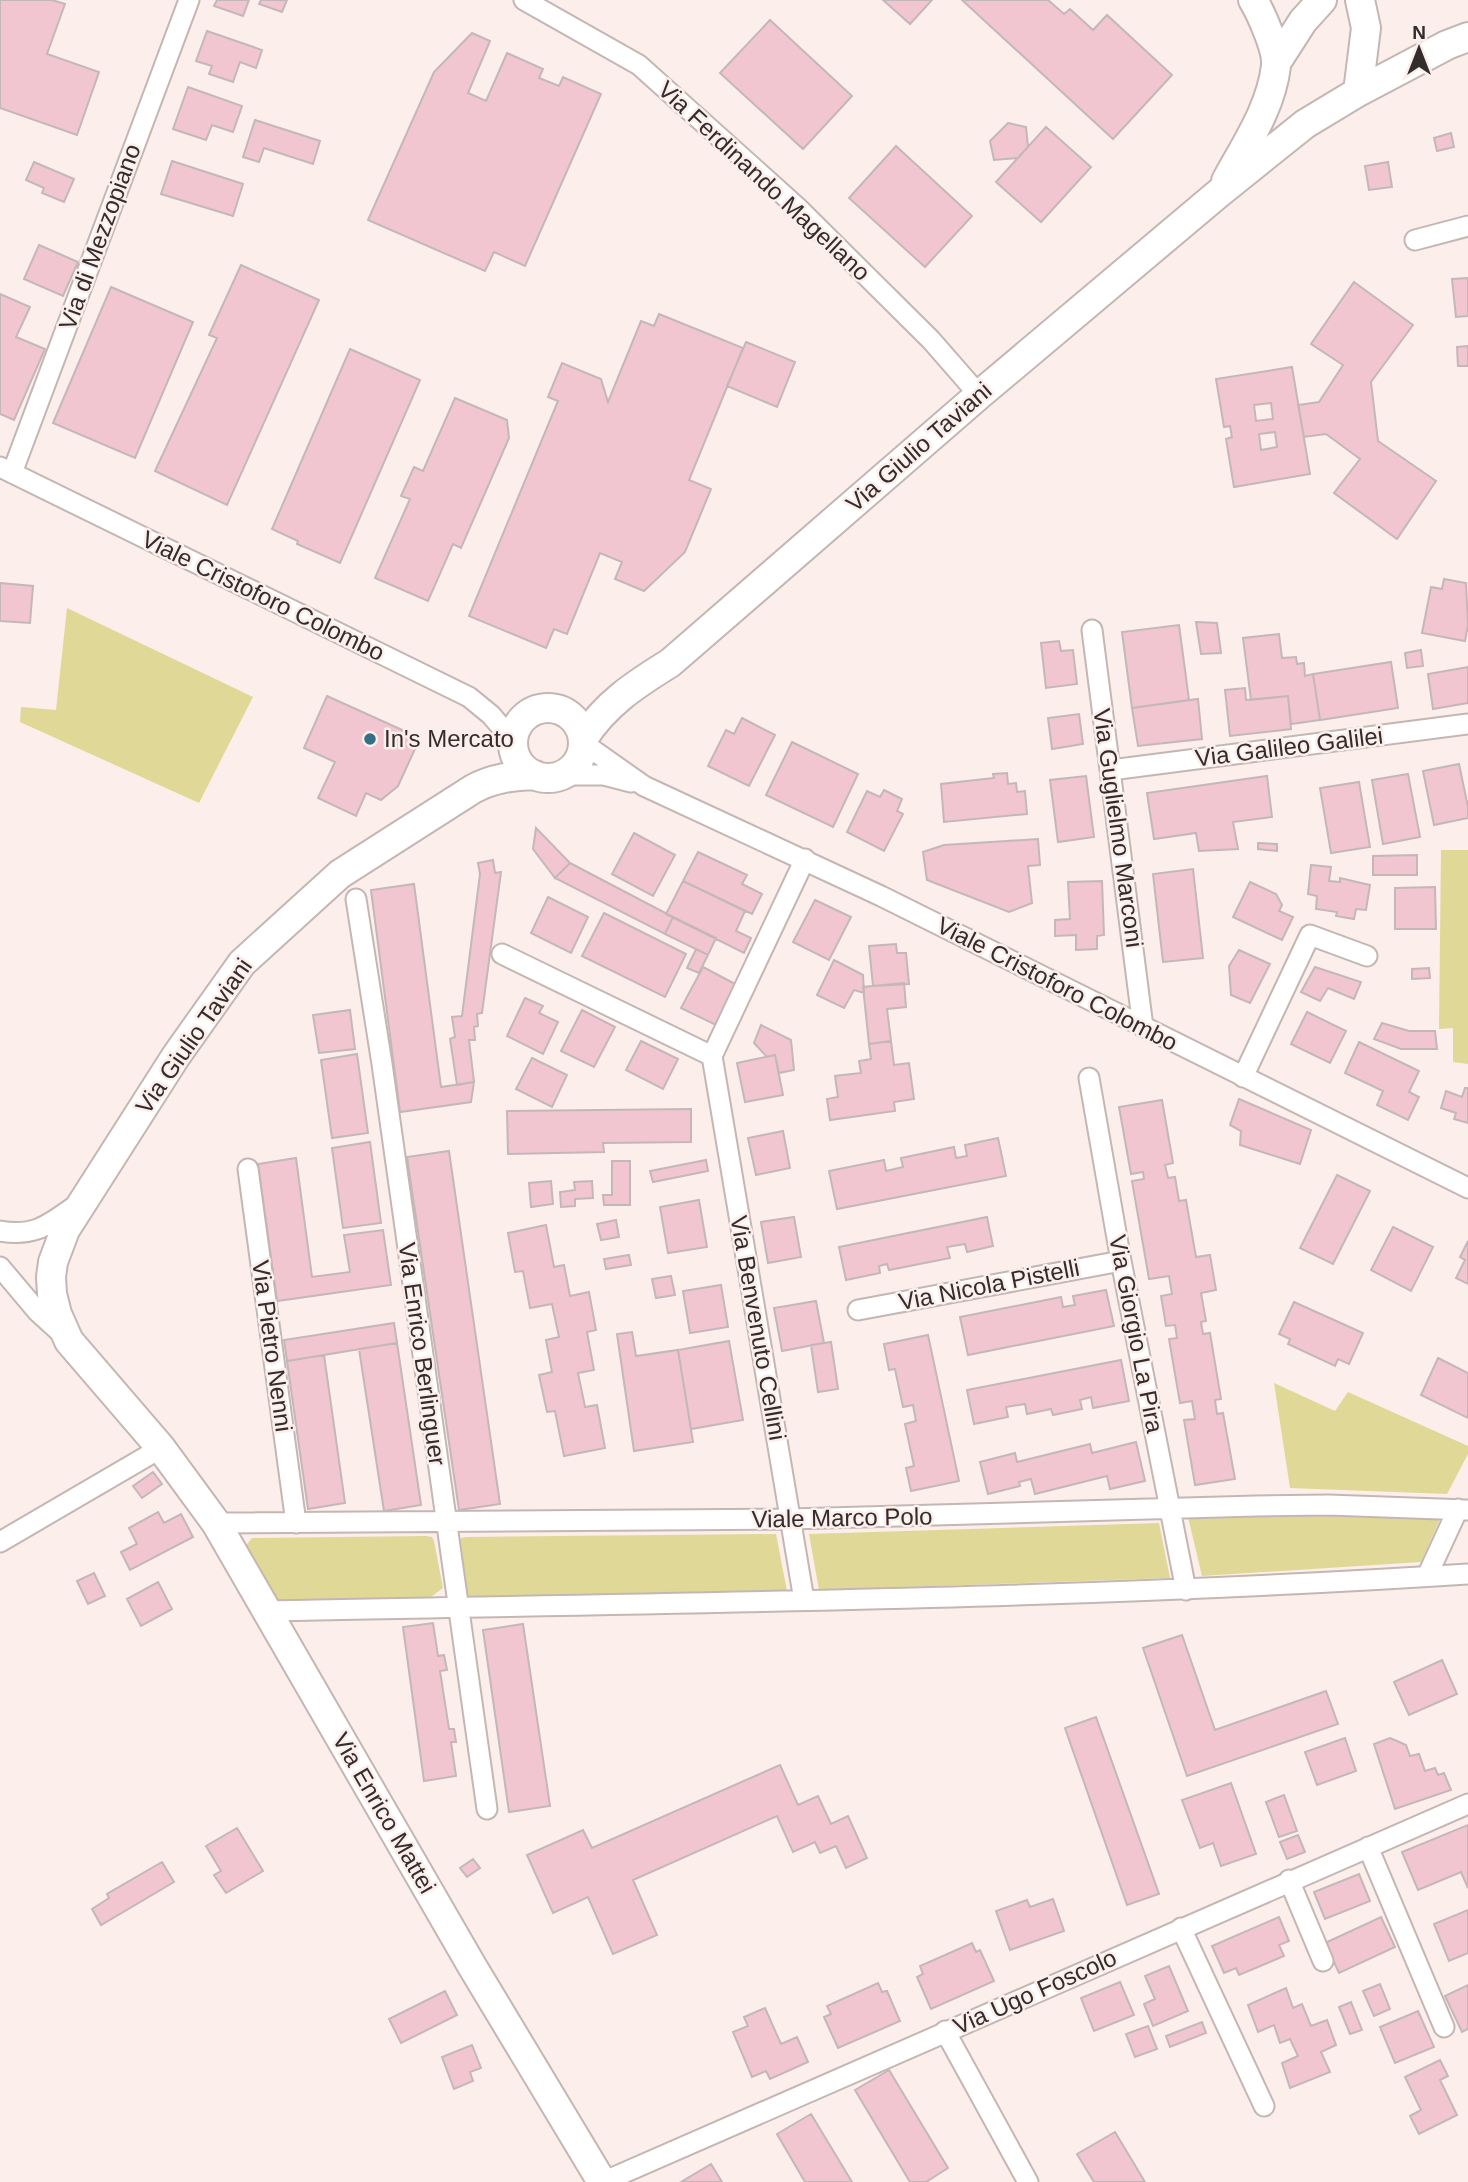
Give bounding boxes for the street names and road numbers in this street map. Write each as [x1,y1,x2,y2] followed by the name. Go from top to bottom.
[653,75,876,286] street label: Via Ferdinando Magellano
[53,140,146,333] street label: Via di Mezzopiano
[841,376,997,517] street label: Via Giulio Taviani
[138,525,389,666] street label: Viale Cristoforo Colombo
[1088,707,1149,949] street label: Via Guglielmo Marconi
[1193,722,1384,771] street label: Via Galileo Galilei
[932,911,1182,1056] street label: Viale Cristoforo Colombo
[130,953,257,1119] street label: Via Giulio Taviani
[725,1213,792,1442] street label: Via Benvenuto Cellini
[1104,1233,1169,1436] street label: Via Giorgio La Pira
[393,1241,452,1467] street label: Via Enrico Berlinguer
[896,1254,1082,1315] street label: Via Nicola Pistelli
[247,1258,298,1433] street label: Via Pietro Nenni
[751,1502,933,1533] street label: Viale Marco Polo
[327,1728,441,1898] street label: Via Enrico Mattei
[949,1943,1121,2040] street label: Via Ugo Foscolo

